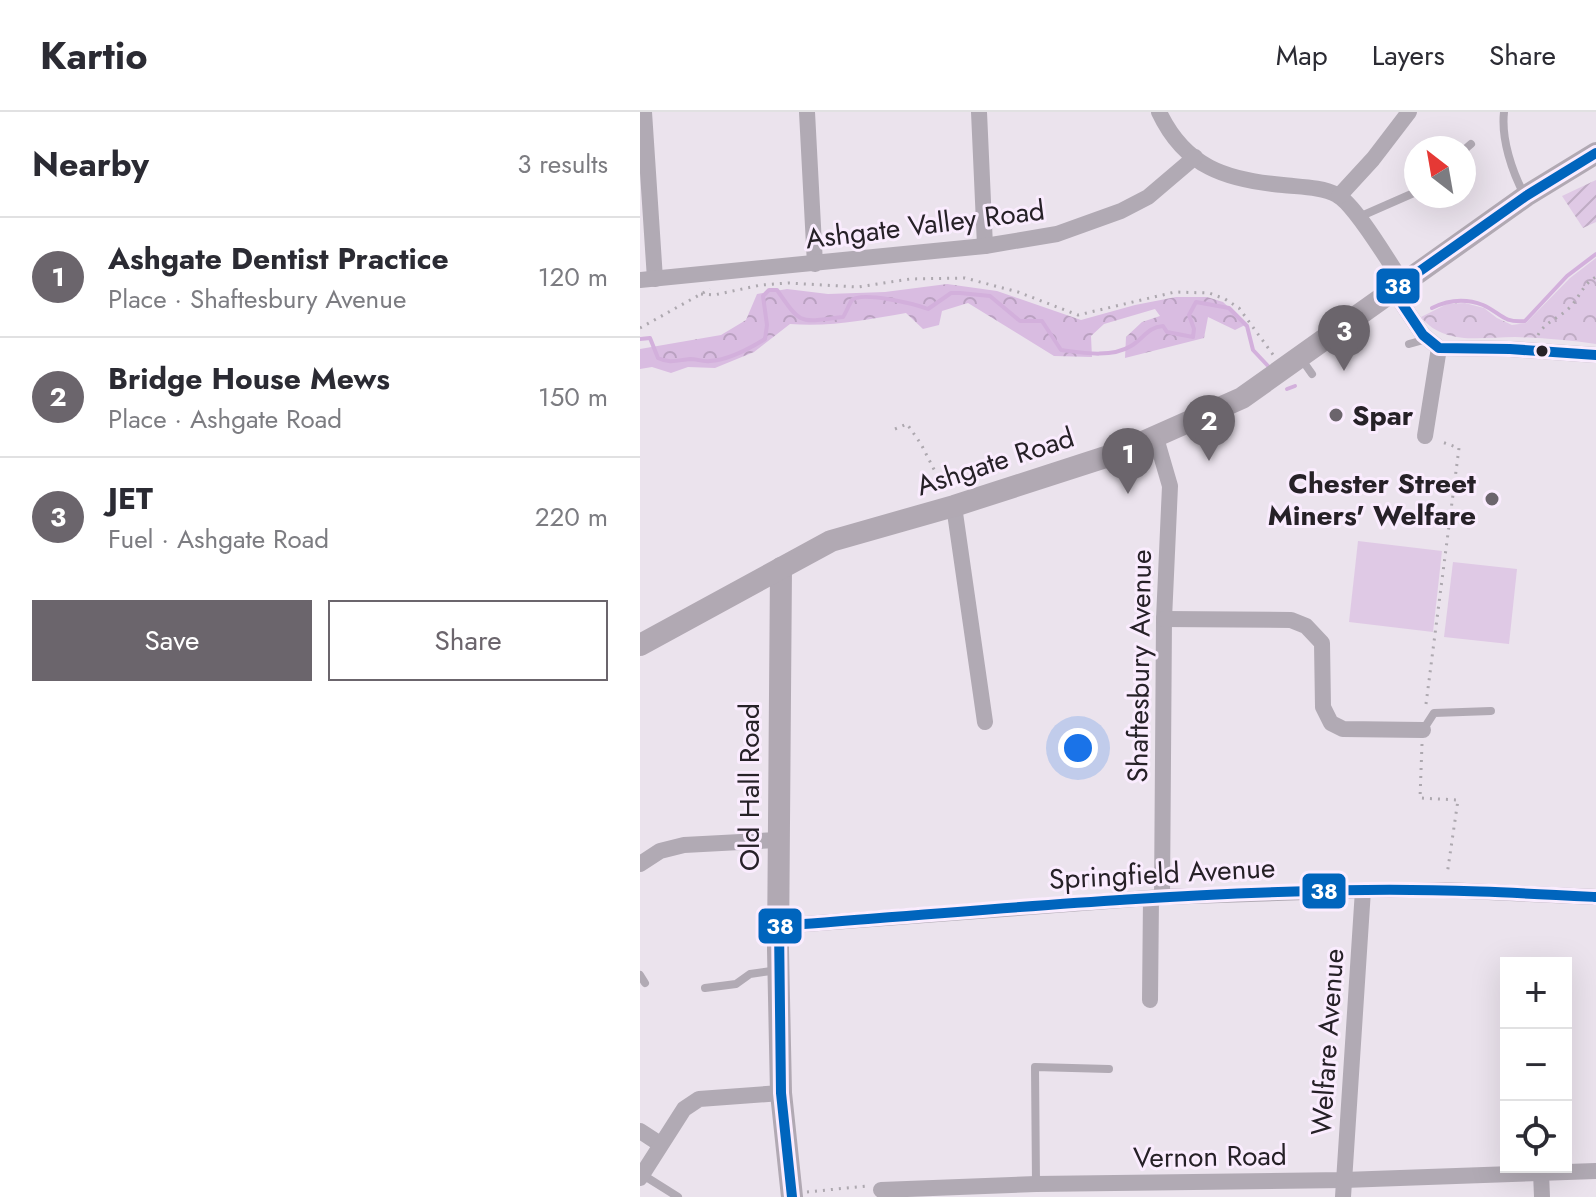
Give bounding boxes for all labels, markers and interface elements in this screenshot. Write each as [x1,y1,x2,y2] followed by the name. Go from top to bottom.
[40,28,148,83] text: Kartio
[1276,35,1328,76] text: Map
[1372,35,1445,76] text: Layers
[1489,35,1556,76] text: Share
[1404,136,1476,208] north arrow
[32,140,149,189] text: Nearby
[517,145,608,183] text: 3 results
[803,189,1047,260] street label: Ashgate Valley Road
[108,237,449,280] text: Ashgate Dentist Practice
[51,258,65,296] text: 1
[538,258,608,296] text: 120 m
[1375,267,1421,305] line badge: 38
[1384,270,1412,302] text: 38
[108,280,406,318] text: Place · Shaftesbury Avenue
[1318,305,1370,371] pin: 3
[1534,343,1550,359] unlabelled marker
[108,357,390,400] text: Bridge House Mews
[49,378,67,416] text: 2
[538,378,608,416] text: 150 m
[1183,395,1235,461] pin: 2
[1352,395,1414,436] place label: Spar
[108,400,342,438] text: Place · Ashgate Road
[1327,406,1345,424] marker: Spar
[911,417,1079,506] street label: Ashgate Road
[1102,428,1154,494] pin: 1
[1268,463,1476,536] place label: Chester Street Miners' Welfare
[108,477,153,520] text: JET
[1483,490,1501,508] marker: Chester Street Miners' Welfare
[50,498,66,536] text: 3
[535,498,608,536] text: 220 m
[108,520,329,558] text: Fuel · Ashgate Road
[1117,549,1162,783] street label: Shaftesbury Avenue
[32,600,312,681] button: Save
[328,600,608,681] button: Share
[729,703,770,871] street label: Old Hall Road
[1058,728,1098,768] your location
[1048,847,1276,900] street label: Springfield Avenue
[1301,872,1347,910] line badge: 38
[1310,875,1338,907] text: 38
[757,907,803,945] line badge: 38
[766,910,794,942] text: 38
[1301,947,1354,1137] street label: Welfare Avenue
[1500,957,1572,1173] map controls
[1500,957,1572,1029] button: +
[1500,1029,1572,1101] button: −
[1500,1101,1572,1173] button: locate
[1133,1135,1287,1178] street label: Vernon Road

